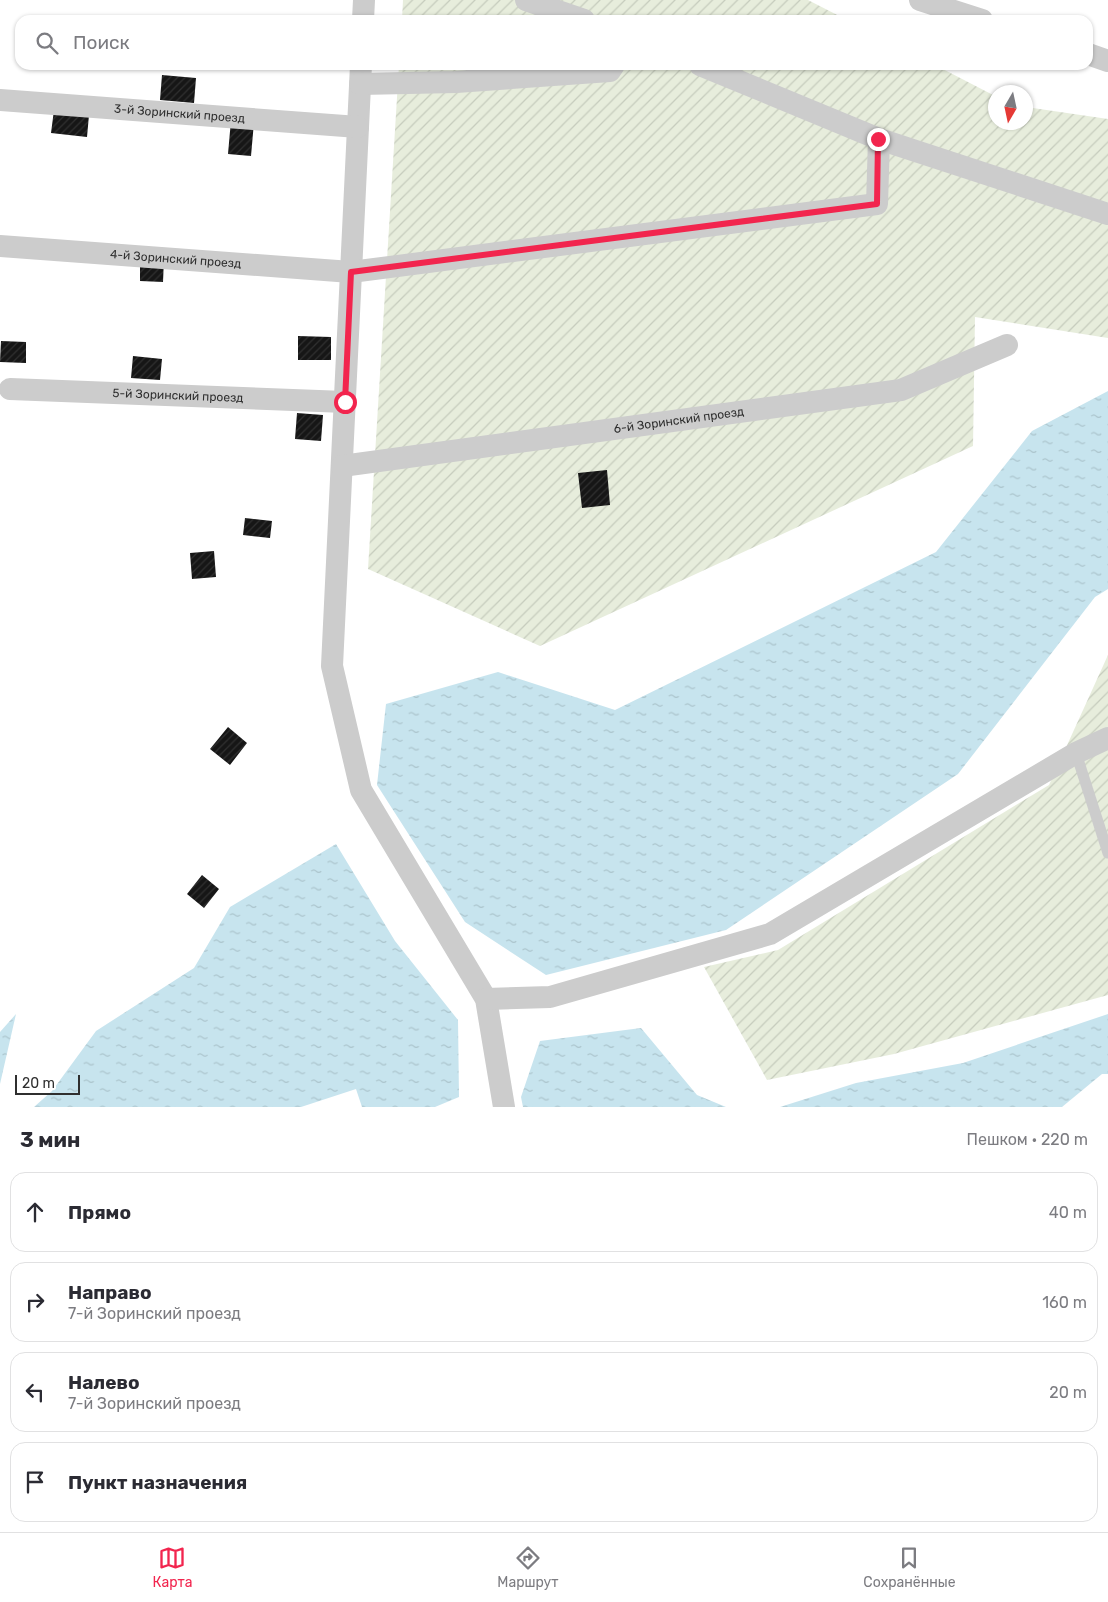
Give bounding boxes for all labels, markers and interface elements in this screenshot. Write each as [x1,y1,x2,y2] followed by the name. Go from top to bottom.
[15,15,1093,70] search box
[33,29,61,57] icon: search
[73,31,130,54] text: Поиск
[988,85,1033,130] north arrow
[113,102,245,125] street label: 3-й Зоринский проезд
[867,128,890,151] route end
[109,247,242,271] street label: 4-й Зоринский проезд
[112,386,244,405] street label: 5-й Зоринский проезд
[334,391,357,414] route start
[613,404,745,436] street label: 6-й Зоринский проезд
[15,1072,80,1095] scale bar
[22,1075,55,1092] text: 20 m
[20,1127,80,1152] text: 3 мин
[967,1130,1088,1149] text: Пешком · 220 m
[21,1198,49,1226] icon: ahead
[68,1201,131,1224] text: Прямо
[1049,1203,1087,1222] text: 40 m
[68,1281,152,1304] text: Направо
[21,1288,49,1316] icon: right
[1042,1293,1087,1312] text: 160 m
[68,1304,241,1323] text: 7-й Зоринский проезд
[68,1371,140,1394] text: Налево
[21,1378,49,1406] icon: left
[1049,1383,1087,1402] text: 20 m
[68,1394,241,1413] text: 7-й Зоринский проезд
[21,1468,49,1496] icon: arrive
[68,1471,247,1494] text: Пункт назначения
[152,1544,192,1591] tab: Карта
[497,1544,558,1591] tab: Маршрут
[863,1544,956,1591] tab: Сохранённые

